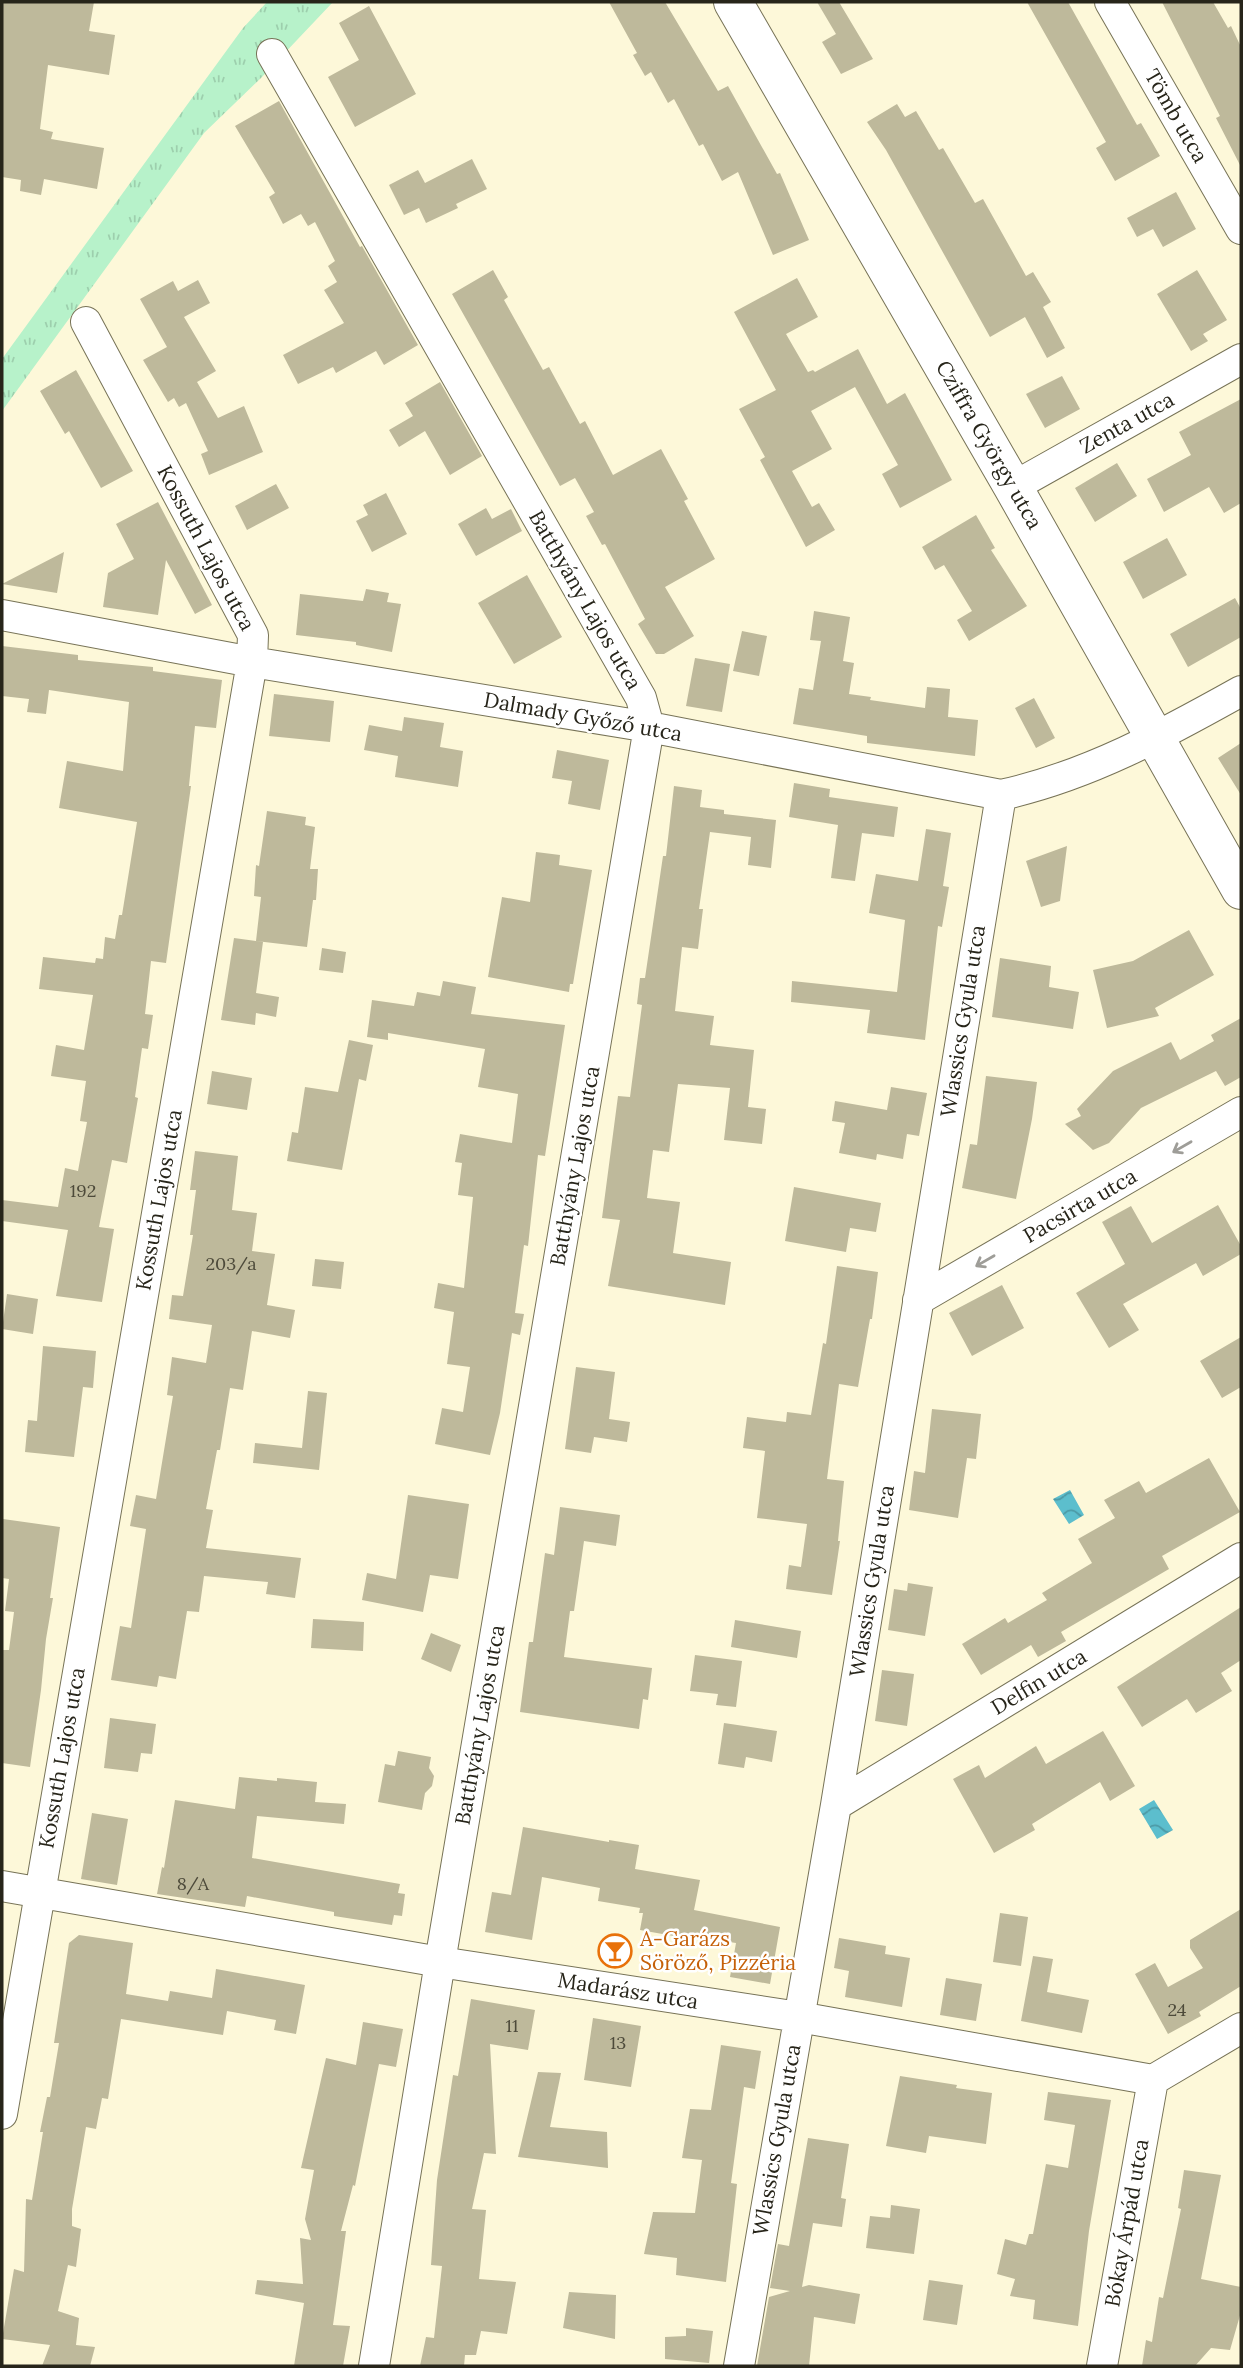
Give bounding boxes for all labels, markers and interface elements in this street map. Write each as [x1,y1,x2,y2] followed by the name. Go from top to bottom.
[1139,64,1214,168] street label: Tömb utca
[930,356,1049,534] street label: Cziffra György utca
[1075,386,1179,460] street label: Zenta utca
[151,460,262,635] street label: Kossuth Lajos utca
[523,505,648,694] street label: Batthyány Lajos utca
[482,686,685,747] street label: Dalmady Győző utca
[934,923,991,1119] street label: Wlassics Gyula utca
[544,1064,605,1268] street label: Batthyány Lajos utca
[129,1107,188,1293] street label: Kossuth Lajos utca
[1173,1140,1193,1154] one-way arrow
[1018,1162,1141,1249] street label: Pacsirta utca
[70,1179,96,1202] house number: 192
[205,1252,257,1275] house number: 203/a
[976,1254,996,1268] one-way arrow
[843,1483,900,1679] street label: Wlassics Gyula utca
[449,1623,510,1827] street label: Batthyány Lajos utca
[986,1642,1092,1721] street label: Delfin utca
[32,1665,91,1851] street label: Kossuth Lajos utca
[177,1872,210,1895] house number: 8/A
[639,1925,796,1976] place label: A-Garázs Söröző, Pizzéria
[596,1932,634,1970] bar icon: A-Garázs Söröző, Pizzéria
[556,1966,700,2015] street label: Madarász utca
[1167,1998,1187,2021] house number: 24
[505,2014,519,2037] house number: 11
[610,2031,626,2054] house number: 13
[746,2042,807,2238] street label: Wlassics Gyula utca
[1098,2137,1155,2309] street label: Bókay Árpád utca

